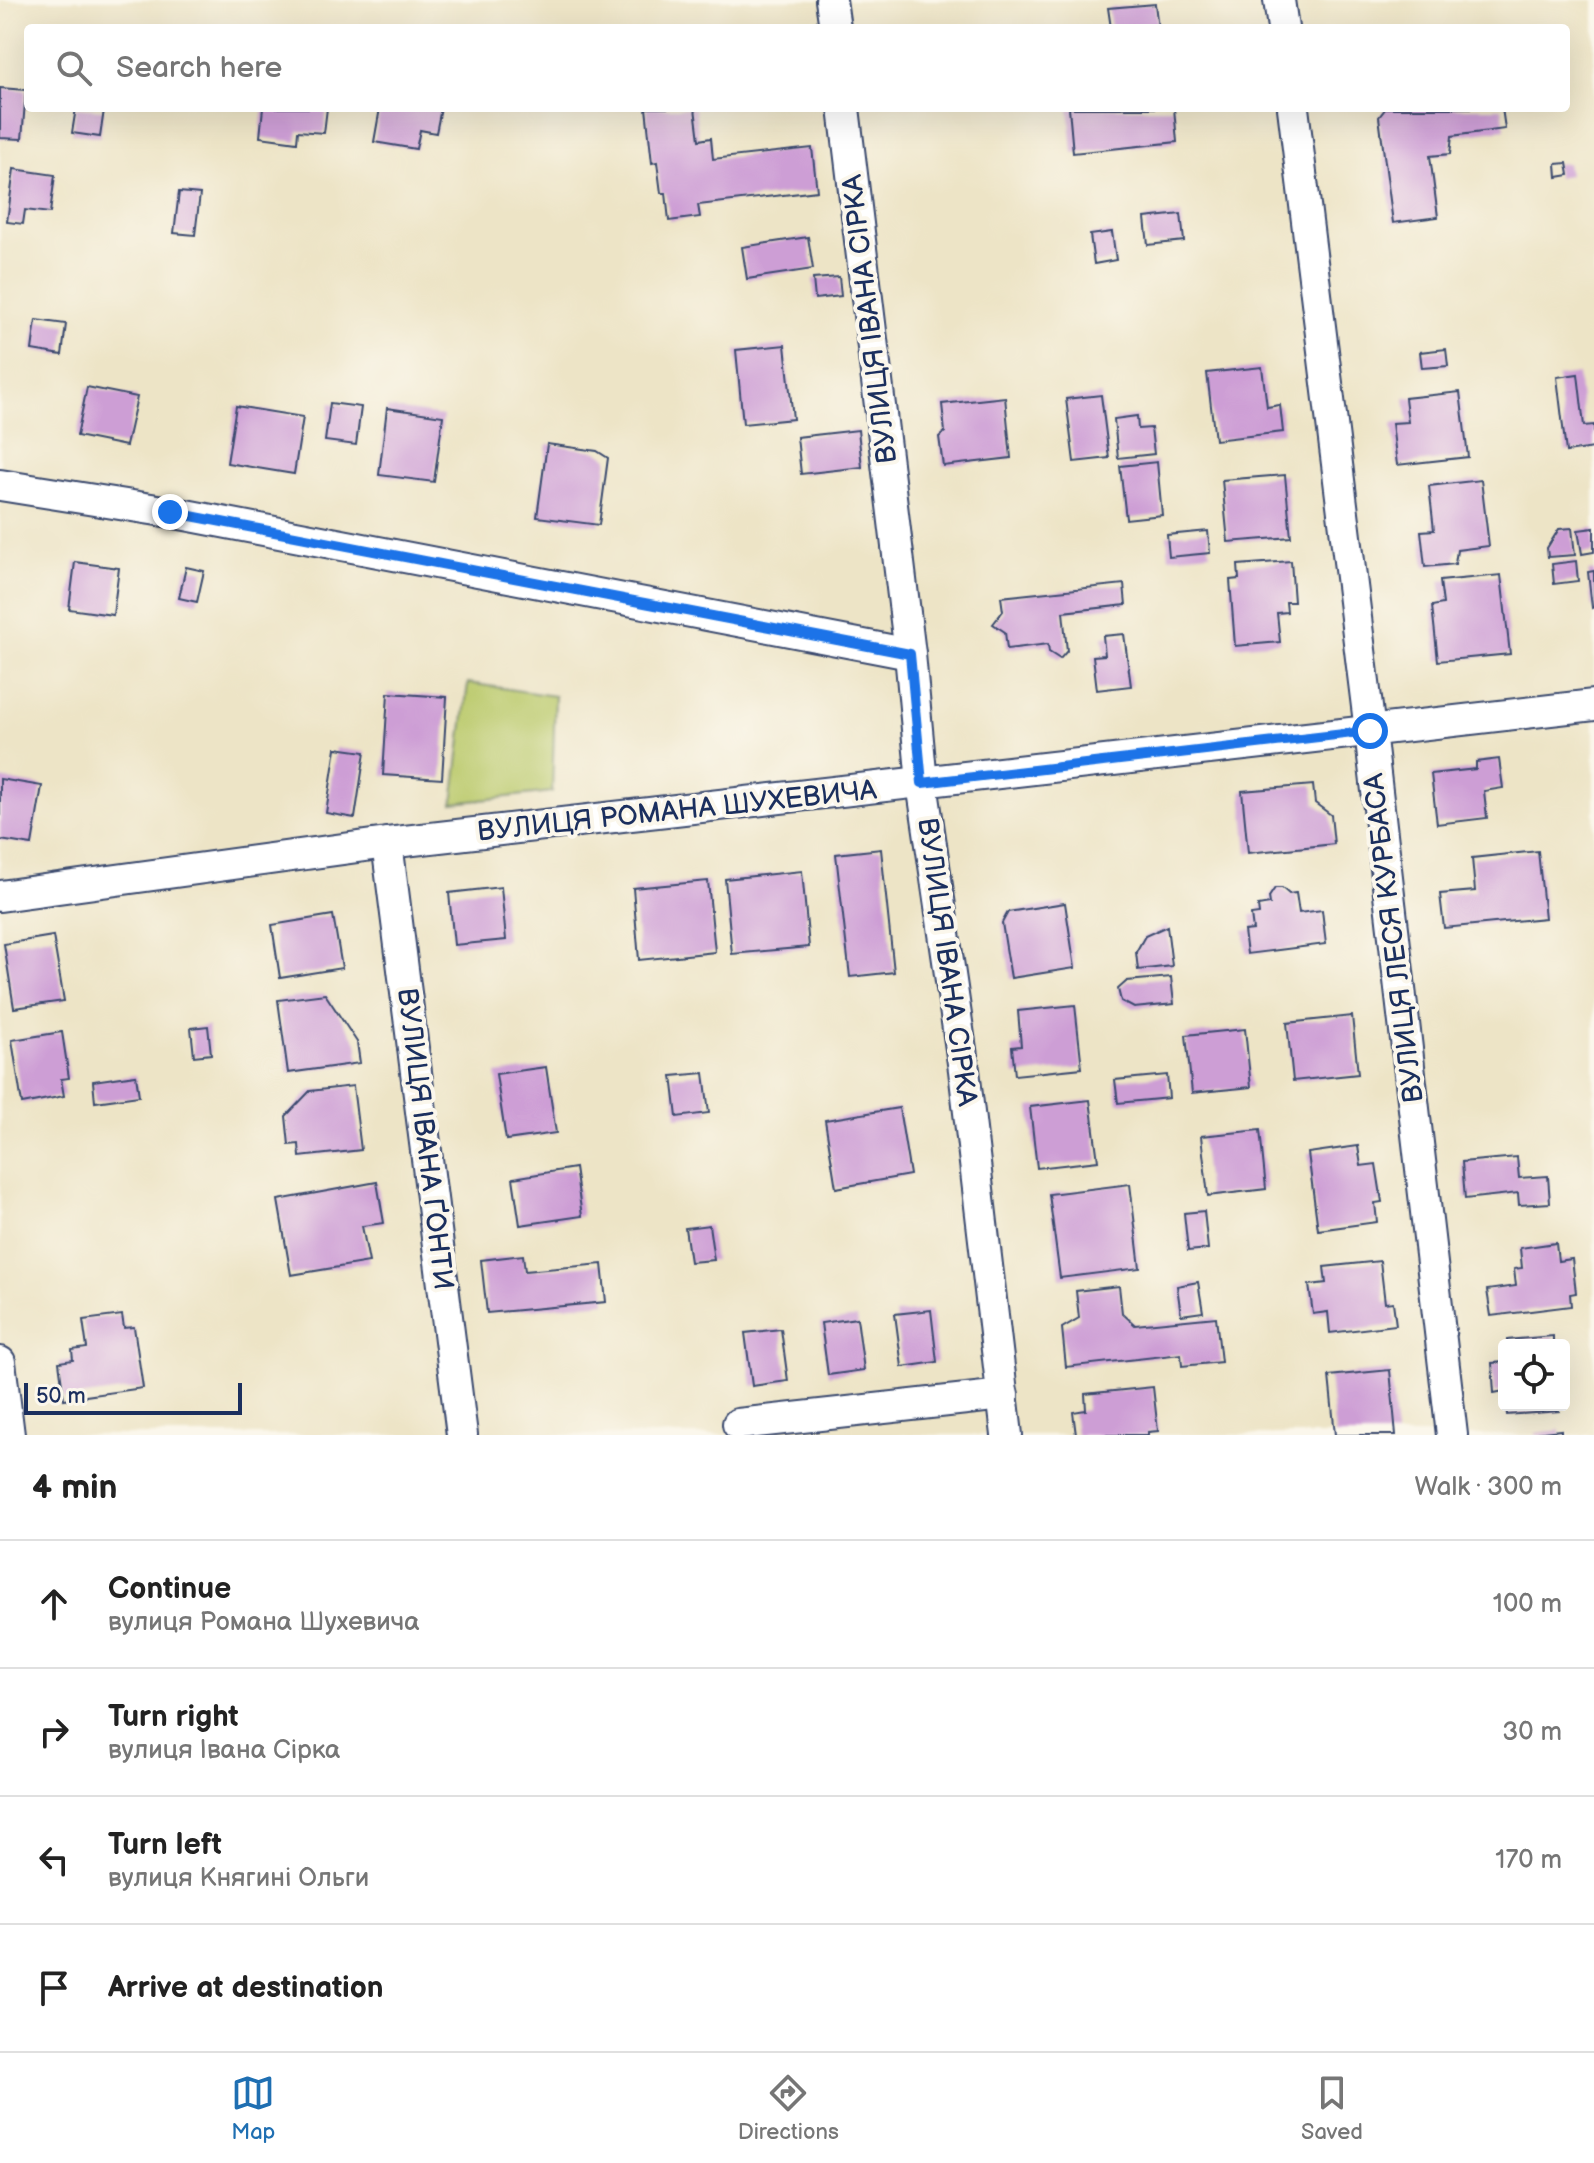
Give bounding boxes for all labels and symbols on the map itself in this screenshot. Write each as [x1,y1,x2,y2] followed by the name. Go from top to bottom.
[836,172,904,465] street label: ВУЛИЦЯ ІВАНА СІРКА
[152,494,188,530] route end
[1352,713,1388,749] route start
[1357,770,1431,1105] street label: ВУЛИЦЯ ЛЕСЯ КУРБАСА
[476,774,879,848] street label: ВУЛИЦЯ РОМАНА ШУХЕВИЧА
[910,816,984,1109] street label: ВУЛИЦЯ ІВАНА СІРКА
[390,986,460,1292] street label: ВУЛИЦЯ ІВАНА ҐОНТИ
[24,1379,242,1415] scale bar

